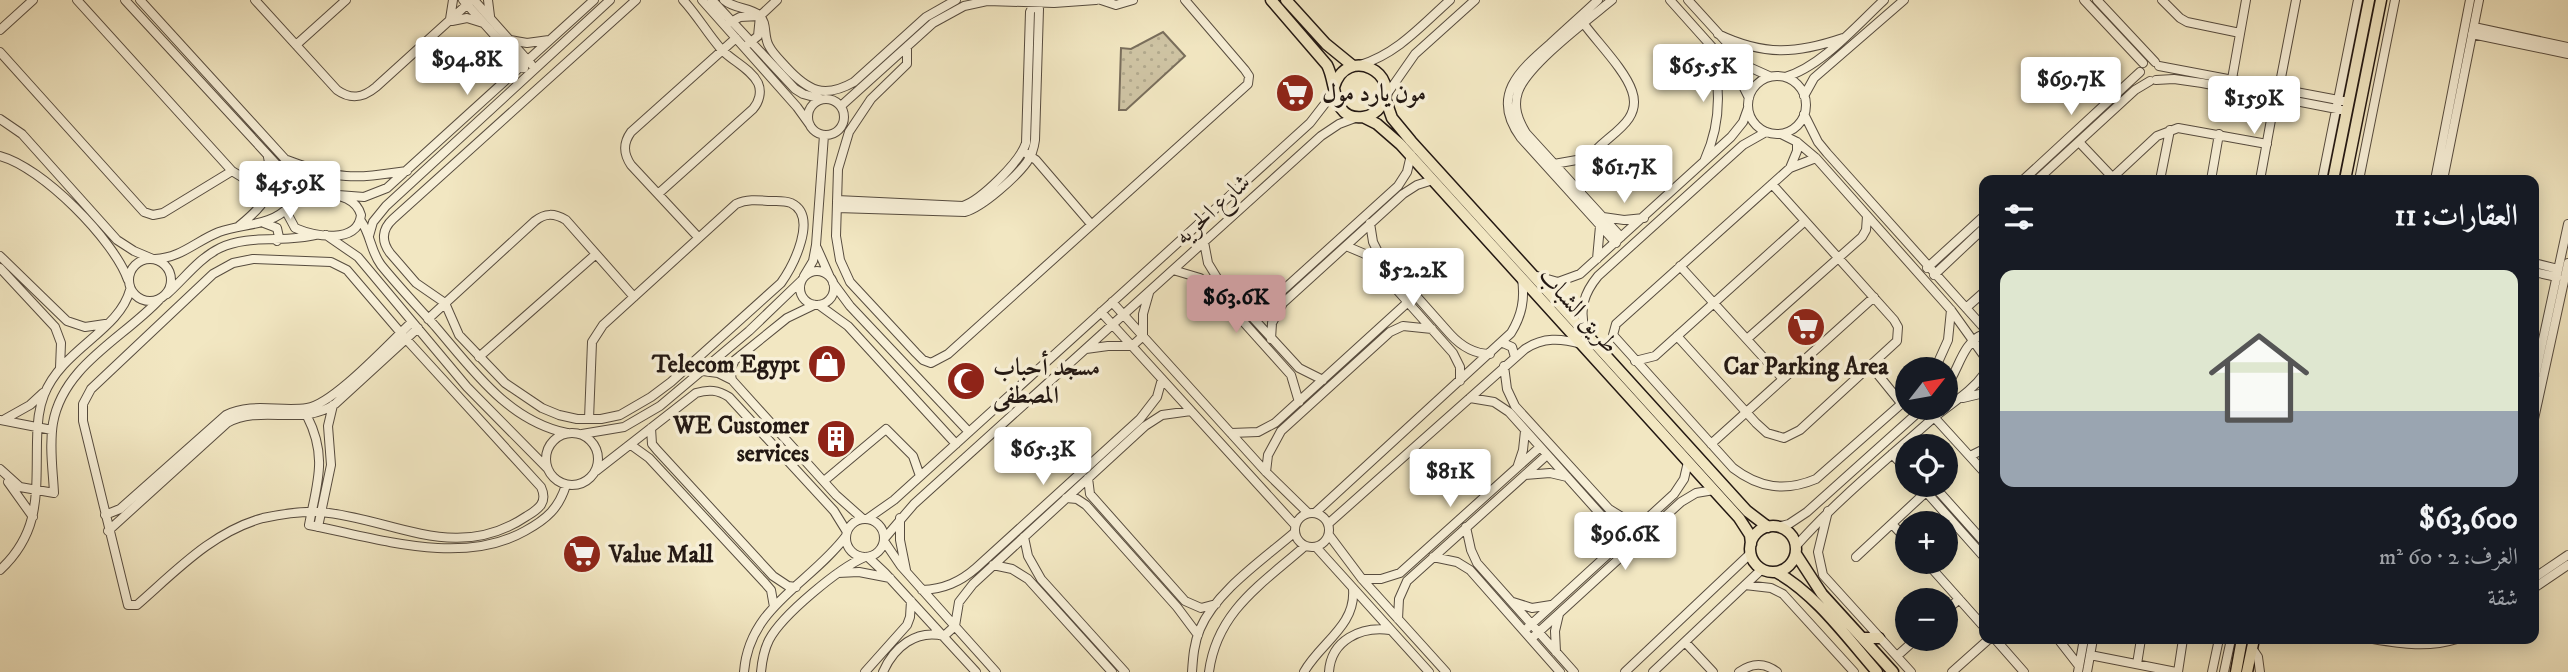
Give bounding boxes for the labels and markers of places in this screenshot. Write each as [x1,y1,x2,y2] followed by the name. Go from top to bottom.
[410,38,524,97] pin: $94.8K
[1646,44,1760,104] pin: $65.5K
[2014,58,2128,117] pin: $69.7K
[1274,72,1316,114] supermarket icon: مون يارد مول
[2205,76,2303,136] pin: $159K
[1322,79,1426,109] place label: مون يارد مول
[1567,146,1681,205] pin: $61.7K
[233,162,347,221] pin: $45.9K
[1356,248,1470,308] pin: $52.2K
[1179,276,1293,335] pin: $63.6K
[1785,306,1827,348] supermarket icon: Car Parking Area
[806,343,848,385] shop icon: Telecom Egypt
[651,350,800,380] place label: Telecom Egypt
[992,350,1100,412] place label: مسجد أحباب المصطفى
[1724,352,1889,382] place label: Car Parking Area
[945,360,987,402] mosque icon: مسجد أحباب المصطفى
[672,411,810,469] place label: WE Customer services
[815,418,857,460] building icon: WE Customer services
[986,428,1100,487] pin: $65.3K
[1409,449,1491,509] pin: $81K
[1568,512,1682,572] pin: $96.6K
[561,533,603,575] supermarket icon: Value Mall
[608,540,714,570] place label: Value Mall

